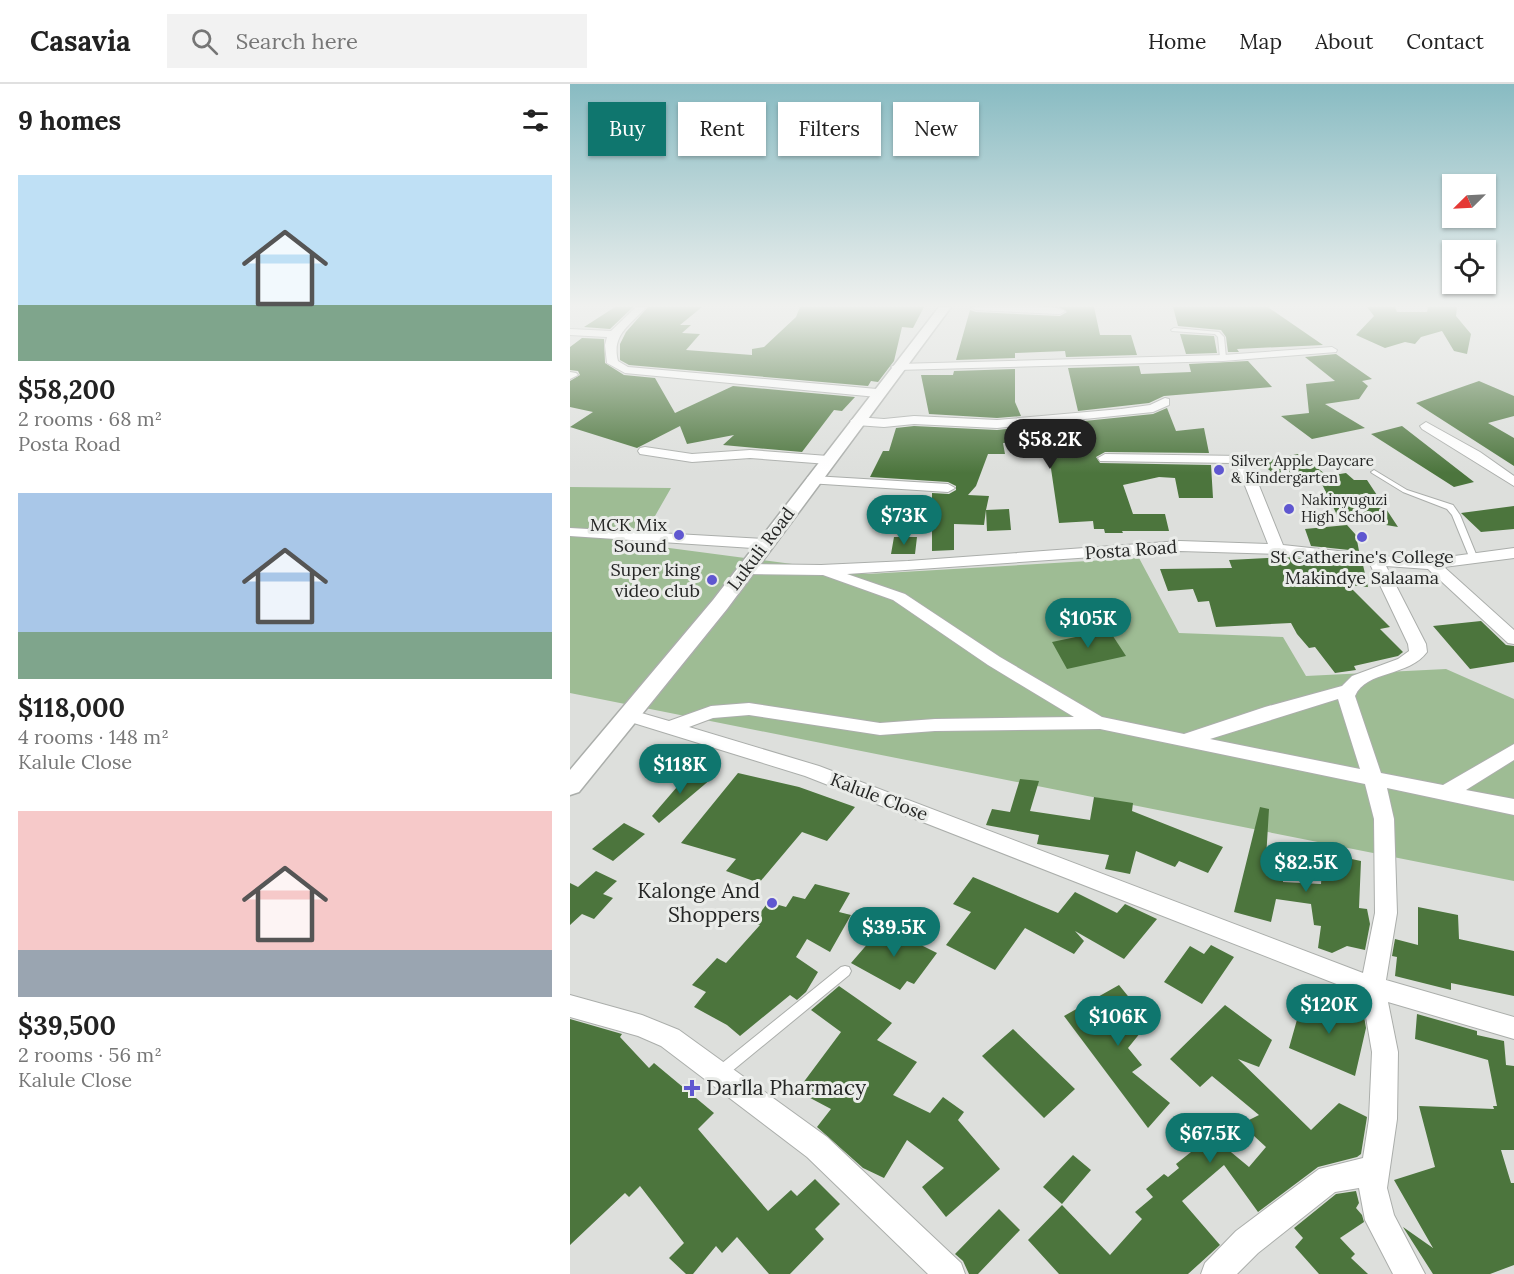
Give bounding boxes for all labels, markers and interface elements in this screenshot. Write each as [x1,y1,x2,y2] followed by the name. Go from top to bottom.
[167,14,587,68] search box
[30,23,131,59] text: Casavia
[188,25,221,58] icon: search
[236,27,358,55] text: Search here
[1148,28,1206,55] text: Home
[1239,28,1282,55] text: Map
[1315,28,1373,55] text: About
[1406,28,1484,55] text: Contact
[588,102,666,156] chip: Buy
[678,102,766,156] chip: Rent
[778,102,881,156] chip: Filters
[893,102,979,156] chip: New
[18,104,121,137] text: 9 homes
[519,104,552,137] icon: filters
[1442,174,1496,228] north arrow
[1442,174,1496,294] map controls
[231,214,339,322] icon: home
[1442,240,1496,294] button: locate
[18,373,116,406] text: $58,200
[18,406,162,431] text: 2 rooms · 68 m²
[1001,419,1099,470] pin: $58.2K
[1018,426,1082,451] text: $58.2K
[18,431,121,456] text: Posta Road
[1231,451,1374,487] place label: Silver Apple Daycare & Kindergarten
[1212,463,1226,477] marker: Silver Apple Daycare & Kindergarten
[1301,490,1387,526] place label: Nakinyuguzi High School
[868,495,940,546] pin: $73K
[722,502,799,595] street label: Lukuli Road
[881,502,927,527] text: $73K
[1282,502,1296,516] marker: Nakinyuguzi High School
[590,513,667,557] place label: MCK Mix Sound
[672,528,686,542] marker: MCK Mix Sound
[1355,530,1369,544] marker: St Catherine's College Makindye Salaama
[231,532,339,640] icon: home
[1084,535,1178,564] street label: Posta Road
[1270,545,1454,589] place label: St Catherine's College Makindye Salaama
[611,558,701,602] place label: Super king video club
[705,573,719,587] marker: Super king video club
[1046,598,1130,649] pin: $105K
[1059,605,1117,630] text: $105K
[18,691,125,724] text: $118,000
[18,724,169,749] text: 4 rooms · 148 m²
[638,744,722,795] pin: $118K
[18,749,132,774] text: Kalule Close
[653,751,707,776] text: $118K
[827,767,931,826] street label: Kalule Close
[1257,842,1355,893] pin: $82.5K
[1274,849,1338,874] text: $82.5K
[231,850,339,958] icon: home
[637,877,760,928] place label: Kalonge And Shoppers
[765,896,779,910] marker: Kalonge And Shoppers
[845,907,943,958] pin: $39.5K
[862,914,926,939] text: $39.5K
[1287,984,1371,1035] pin: $120K
[1300,991,1358,1016] text: $120K
[1076,996,1160,1047] pin: $106K
[1089,1003,1147,1028] text: $106K
[18,1009,116,1042] text: $39,500
[18,1042,162,1067] text: 2 rooms · 56 m²
[18,1067,132,1092] text: Kalule Close
[706,1074,866,1101] place label: Darlla Pharmacy
[683,1079,701,1097] marker: Darlla Pharmacy
[1161,1113,1259,1164] pin: $67.5K
[1179,1120,1241,1145] text: $67.5K

